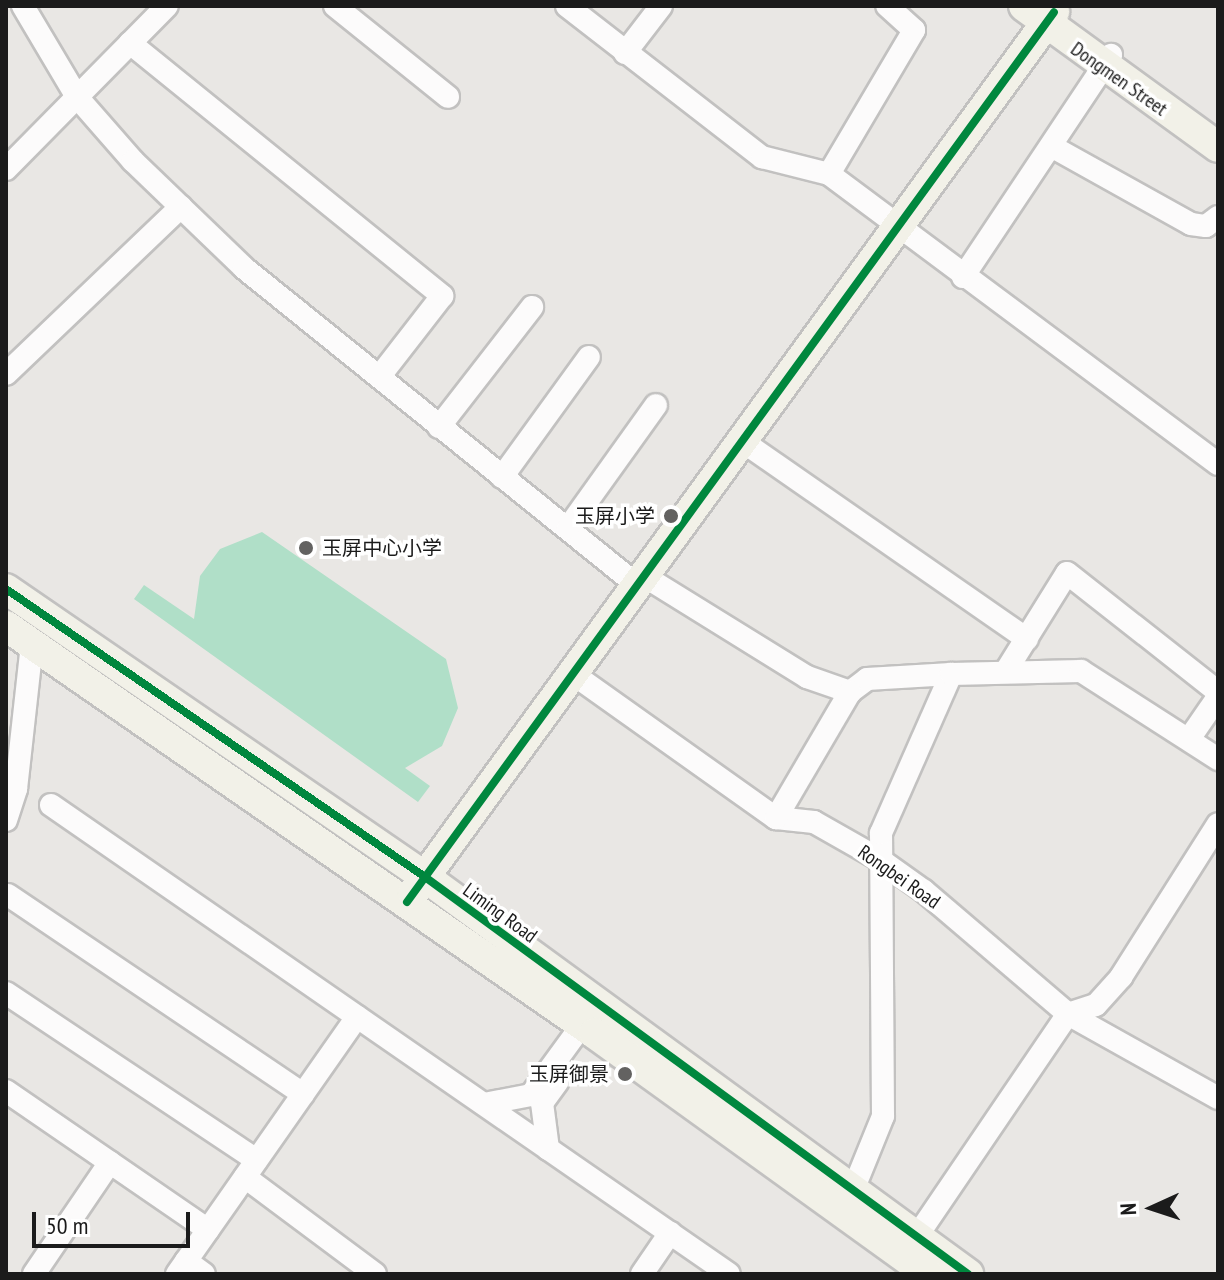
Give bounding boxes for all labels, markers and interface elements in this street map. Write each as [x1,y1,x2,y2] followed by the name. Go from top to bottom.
[1066,37,1172,121] street label: Dongmen Street
[575,504,655,528] place label: 玉屏小学
[662,507,680,525] marker: 玉屏小学
[322,536,442,560] place label: 玉屏中心小学
[297,539,315,557] marker: 玉屏中心小学
[853,840,945,914] street label: Rongbei Road
[458,878,542,948] street label: Liming Road
[529,1062,609,1086] place label: 玉屏御景
[616,1065,634,1083] marker: 玉屏御景
[1112,1168,1192,1248] north arrow
[36,1196,194,1246] scale bar
[1114,1203,1142,1216] text: N
[46,1210,88,1241] text: 50 m

